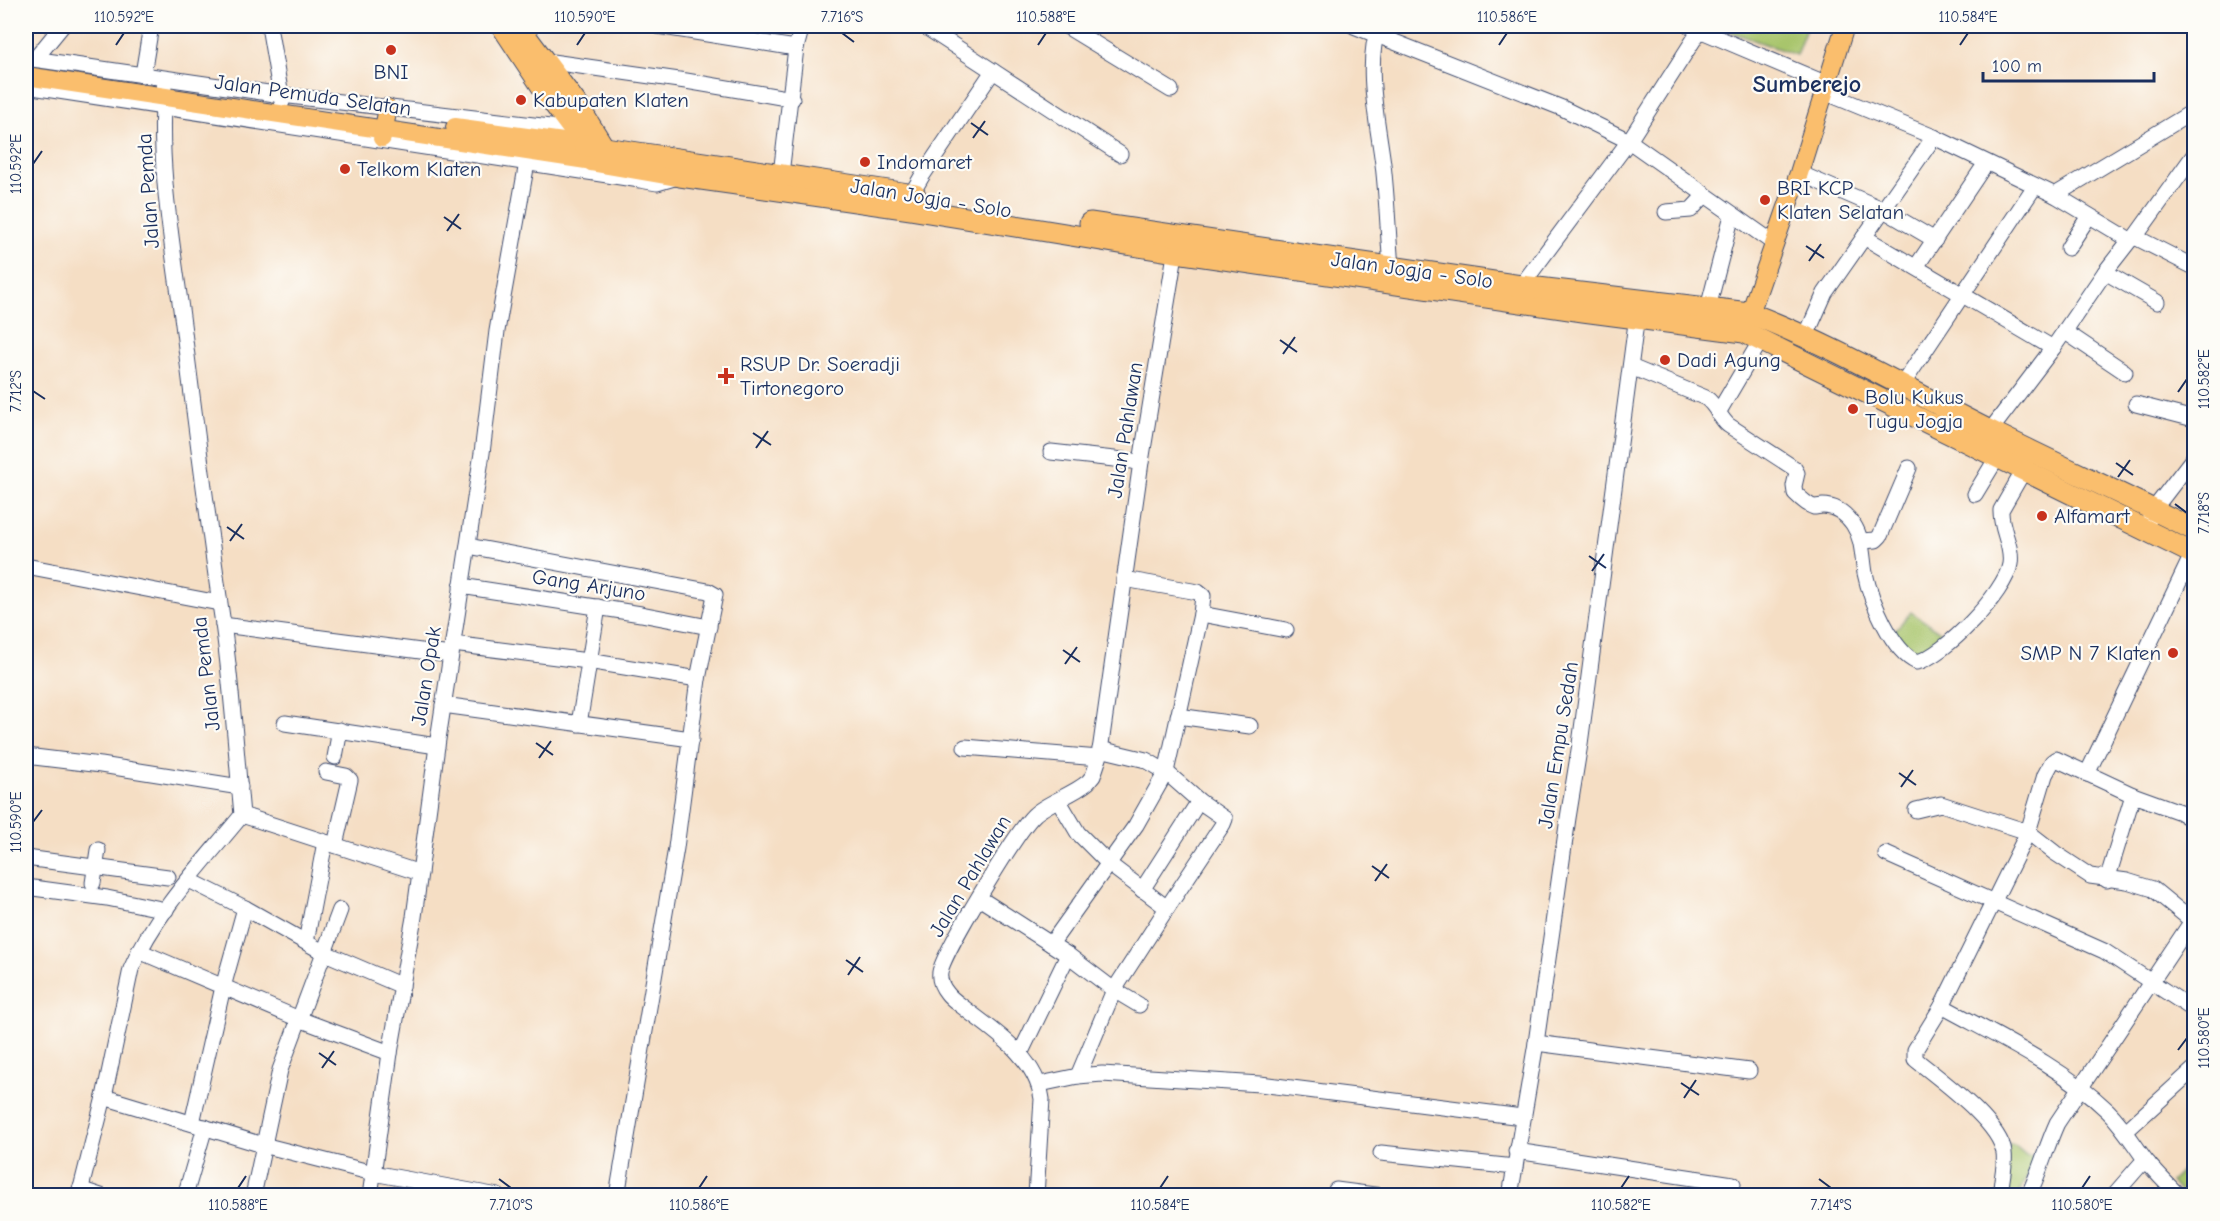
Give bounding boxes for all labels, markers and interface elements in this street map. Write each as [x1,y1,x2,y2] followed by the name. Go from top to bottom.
[94,8,154,26] text: 110.592°E
[554,8,616,26] text: 110.590°E
[821,8,863,26] text: 7.716°S
[1016,8,1076,26] text: 110.588°E
[1477,8,1537,26] text: 110.586°E
[1938,8,1998,26] text: 110.584°E
[384,43,398,57] marker: BNI
[1983,45,2154,83] scale bar
[1992,56,2042,77] text: 100 m
[373,60,409,84] place label: BNI
[213,69,413,121] street label: Jalan Pemuda Selatan
[1753,70,1861,98] district label: Sumberejo
[533,88,689,112] place label: Kabupaten Klaten
[514,93,528,107] marker: Kabupaten Klaten
[132,133,164,249] street label: Jalan Pemda
[7,134,25,194] text: 110.592°E
[877,150,973,174] place label: Indomaret
[858,155,872,169] marker: Indomaret
[357,157,481,181] place label: Telkom Klaten
[338,162,352,176] marker: Telkom Klaten
[849,173,1013,223] street label: Jalan Jogja - Solo
[1777,176,1904,224] place label: BRI KCP Klaten Selatan
[1758,193,1772,207] marker: BRI KCP Klaten Selatan
[1330,247,1494,293] street label: Jalan Jogja - Solo
[1677,348,1781,372] place label: Dadi Agung
[2195,349,2213,409] text: 110.582°E
[740,352,900,400] place label: RSUP Dr. Soeradji Tirtonegoro
[1658,353,1672,367] marker: Dadi Agung
[1102,360,1148,500] street label: Jalan Pahlawan
[717,367,735,385] marker: RSUP Dr. Soeradji Tirtonegoro
[7,370,25,412] text: 7.712°S
[1865,385,1964,433] place label: Bolu Kukus Tugu Jogja
[1846,402,1860,416] marker: Bolu Kukus Tugu Jogja
[2195,492,2213,534] text: 7.718°S
[2054,504,2131,528] place label: Alfamart
[2035,509,2049,523] marker: Alfamart
[531,564,647,606] street label: Gang Arjuno
[187,615,225,733] street label: Jalan Pemda
[406,625,446,727] street label: Jalan Opak
[2021,641,2161,665] place label: SMP N 7 Klaten
[2166,646,2180,660] marker: SMP N 7 Klaten
[1533,660,1583,830] street label: Jalan Empu Sedah
[7,791,25,853] text: 110.590°E
[924,811,1016,941] street label: Jalan Pahlawan
[2195,1007,2213,1069] text: 110.580°E
[208,1196,268,1214] text: 110.588°E
[489,1196,533,1214] text: 7.710°S
[669,1196,729,1214] text: 110.586°E
[1130,1196,1190,1214] text: 110.584°E
[1591,1196,1651,1214] text: 110.582°E
[1810,1196,1852,1214] text: 7.714°S
[2051,1196,2113,1214] text: 110.580°E

